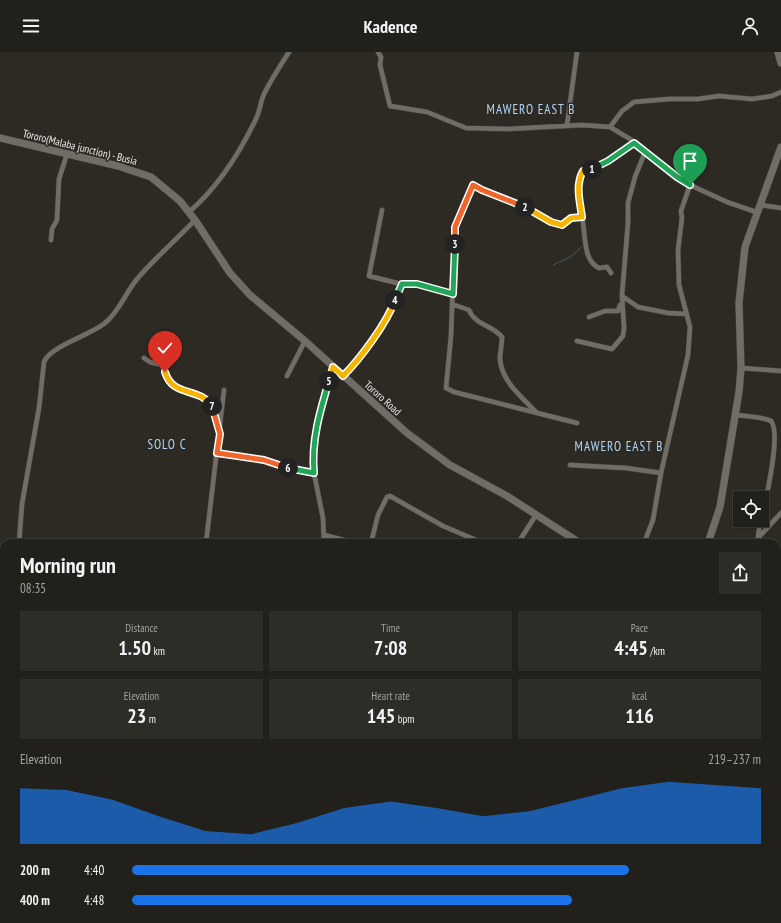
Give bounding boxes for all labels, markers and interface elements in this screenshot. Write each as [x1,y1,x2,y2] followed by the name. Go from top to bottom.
[20,15,42,37] icon: menu
[363,15,418,38] text: Kadence
[739,15,761,37] icon: person
[487,101,575,118] district label: MAWERO EAST B
[21,126,139,168] street label: Tororo(Malaba junction) - Busia
[673,144,707,185] pin
[679,150,701,172] icon: arrive
[582,159,602,179] pin: 1
[589,162,595,176] text: 1
[515,197,535,217] pin: 2
[522,200,528,214] text: 2
[445,234,465,254] pin: 3
[452,237,458,251] text: 3
[385,290,405,310] pin: 4
[392,293,398,307] text: 4
[148,331,182,372] pin
[154,337,176,359] icon: check
[319,371,339,391] pin: 5
[326,374,332,388] text: 5
[362,378,405,418] street label: Tororo Road
[202,396,222,416] pin: 7
[209,399,215,413] text: 7
[147,436,187,453] district label: SOLO C
[575,438,663,455] district label: MAWERO EAST B
[278,458,298,478] pin: 6
[285,461,291,475] text: 6
[733,491,769,527] map controls
[733,491,769,527] button: locate
[20,551,116,579] text: Morning run
[719,552,761,594] button: share
[20,580,46,597] text: 08:35
[125,621,158,635] text: Distance
[381,621,400,635] text: Time
[631,621,648,635] text: Pace
[118,635,151,661] text: 1.50
[374,635,407,661] text: 7:08
[614,635,648,661] text: 4:45
[151,644,165,658] text: km
[648,644,665,658] text: /km
[124,689,159,703] text: Elevation
[371,689,410,703] text: Heart rate
[632,689,647,703] text: kcal
[127,703,146,729] text: 23
[367,703,395,729] text: 145
[625,703,654,729] text: 116
[146,712,156,726] text: m
[395,712,414,726] text: bpm
[20,751,62,768] text: Elevation
[708,751,761,768] text: 219–237 m
[20,862,50,879] text: 200 m
[84,862,104,879] text: 4:40
[20,892,50,909] text: 400 m
[84,892,104,909] text: 4:48

